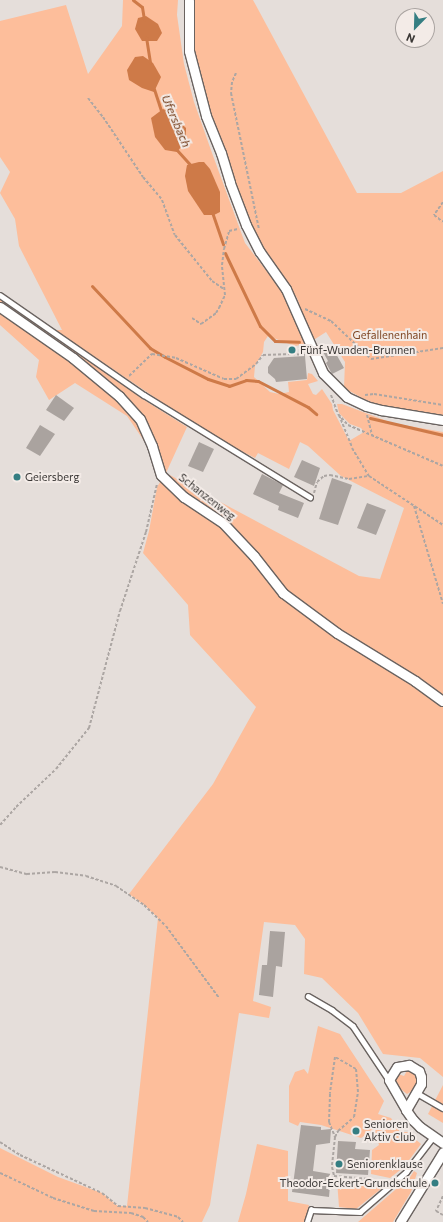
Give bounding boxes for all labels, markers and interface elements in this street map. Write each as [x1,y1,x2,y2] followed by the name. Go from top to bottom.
[395,8,435,48] north arrow
[404,31,417,46] text: N
[158,93,194,149] water label: Ufersbach
[353,328,427,342] park label: Gefallenenhain
[300,343,415,357] place label: Fünf-Wunden-Brunnen
[287,345,297,355] marker: Fünf-Wunden-Brunnen
[25,470,79,484] place label: Geiersberg
[176,471,238,523] street label: Schanzenweg
[12,472,22,482] marker: Geiersberg
[364,1118,416,1144] place label: Senioren Aktiv Club
[351,1126,361,1136] marker: Senioren Aktiv Club
[347,1157,423,1171] place label: Seniorenklause
[334,1159,344,1169] marker: Seniorenklause
[280,1176,427,1190] place label: Theodor-Eckert-Grundschule
[430,1178,440,1188] marker: Theodor-Eckert-Grundschule

